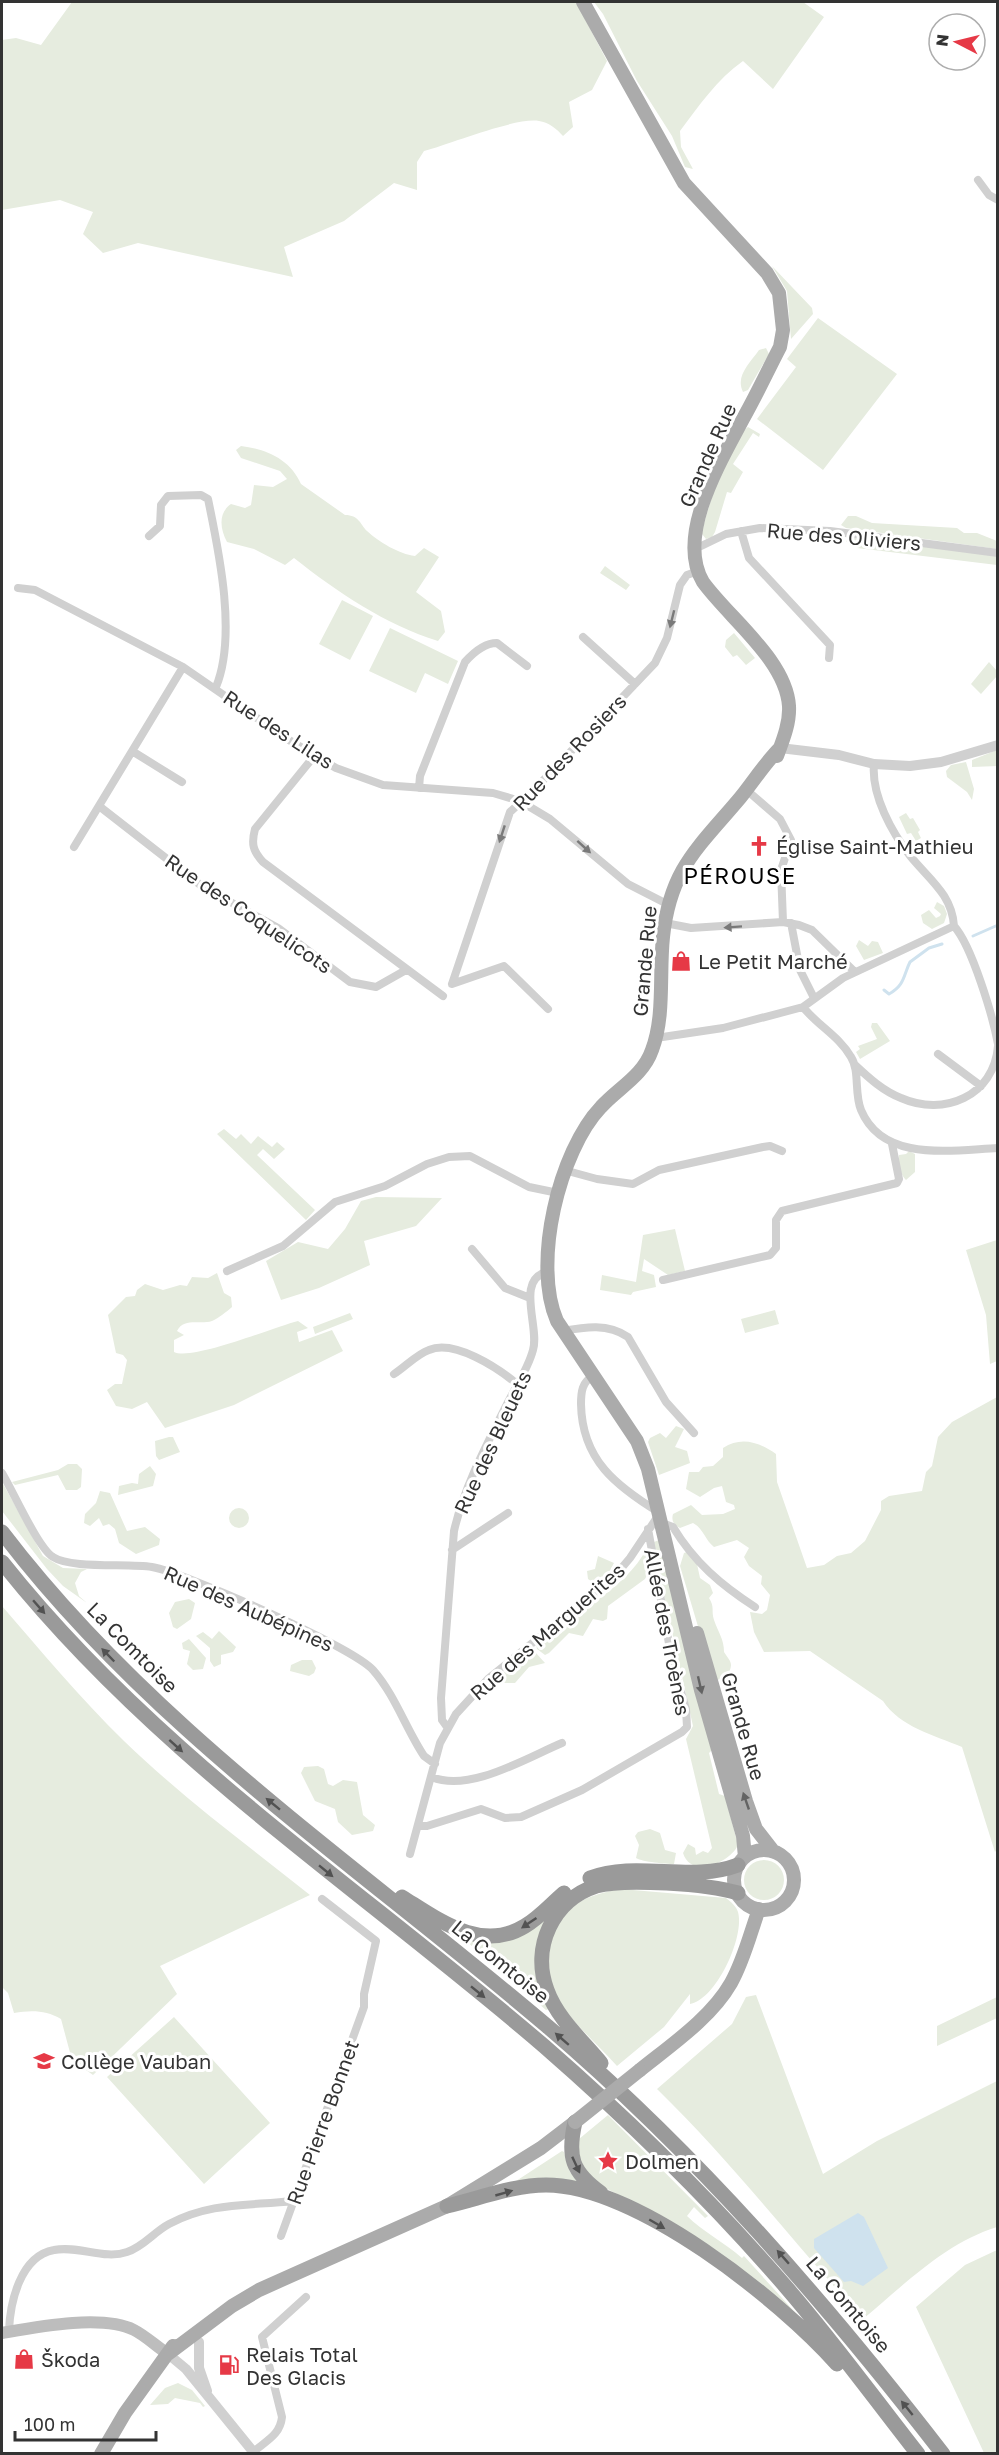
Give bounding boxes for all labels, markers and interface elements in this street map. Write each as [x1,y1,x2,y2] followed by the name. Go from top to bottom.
[927,12,987,72] north arrow
[931,33,953,47] text: N
[673,399,741,511] street label: Grande Rue
[766,517,922,555] street label: Rue des Oliviers
[666,610,676,628] one-way arrow
[219,684,339,774] street label: Rue des Lilas
[507,689,631,815] street label: Rue des Rosiers
[497,825,506,843] one-way arrow
[747,834,771,858] church icon: Église Saint-Mathieu
[776,834,974,858] place label: Église Saint-Mathieu
[577,840,592,854] one-way arrow
[161,848,337,978] street label: Rue des Coquelicots
[683,862,797,889] district label: PÉROUSE
[627,905,661,1017] street label: Grande Rue
[724,922,743,931] one-way arrow
[669,949,693,973] shop icon: Le Petit Marché
[698,949,848,973] place label: Le Petit Marché
[448,1367,536,1517] street label: Rue des Bleuets
[640,1546,696,1718] street label: Allée des Troènes
[465,1557,629,1705] street label: Rue des Marguerites
[161,1560,337,1656] street label: Rue des Aubépines
[83,1597,183,1697] street label: La Comtoise
[32,1599,45,1614] one-way arrow
[101,1647,115,1662] one-way arrow
[717,1669,771,1783] street label: Grande Rue
[696,1676,706,1694] one-way arrow
[168,1739,183,1752] one-way arrow
[741,1792,751,1810] one-way arrow
[266,1798,281,1810] one-way arrow
[318,1864,334,1877] one-way arrow
[447,1914,555,2008] street label: La Comtoise
[521,1917,537,1929] one-way arrow
[470,1986,486,1999] one-way arrow
[555,2033,570,2046] one-way arrow
[281,2036,363,2208] street label: Rue Pierre Bonnet
[32,2049,56,2073] school or university icon: Collège Vauban
[61,2049,211,2073] place label: Collège Vauban
[596,2149,620,2173] place icon: Dolmen
[625,2149,699,2173] place label: Dolmen
[570,2156,580,2174] one-way arrow
[495,2188,513,2197] one-way arrow
[649,2218,665,2229] one-way arrow
[777,2250,790,2265] one-way arrow
[802,2251,896,2357] street label: La Comtoise
[246,2342,358,2389] place label: Relais Total Des Glacis
[12,2347,36,2371] shop icon: Škoda
[41,2347,100,2371] place label: Škoda
[217,2353,241,2377] fuel station icon: Relais Total Des Glacis
[901,2400,914,2415] one-way arrow
[15,2404,156,2442] scale bar
[24,2413,75,2435] text: 100 m

